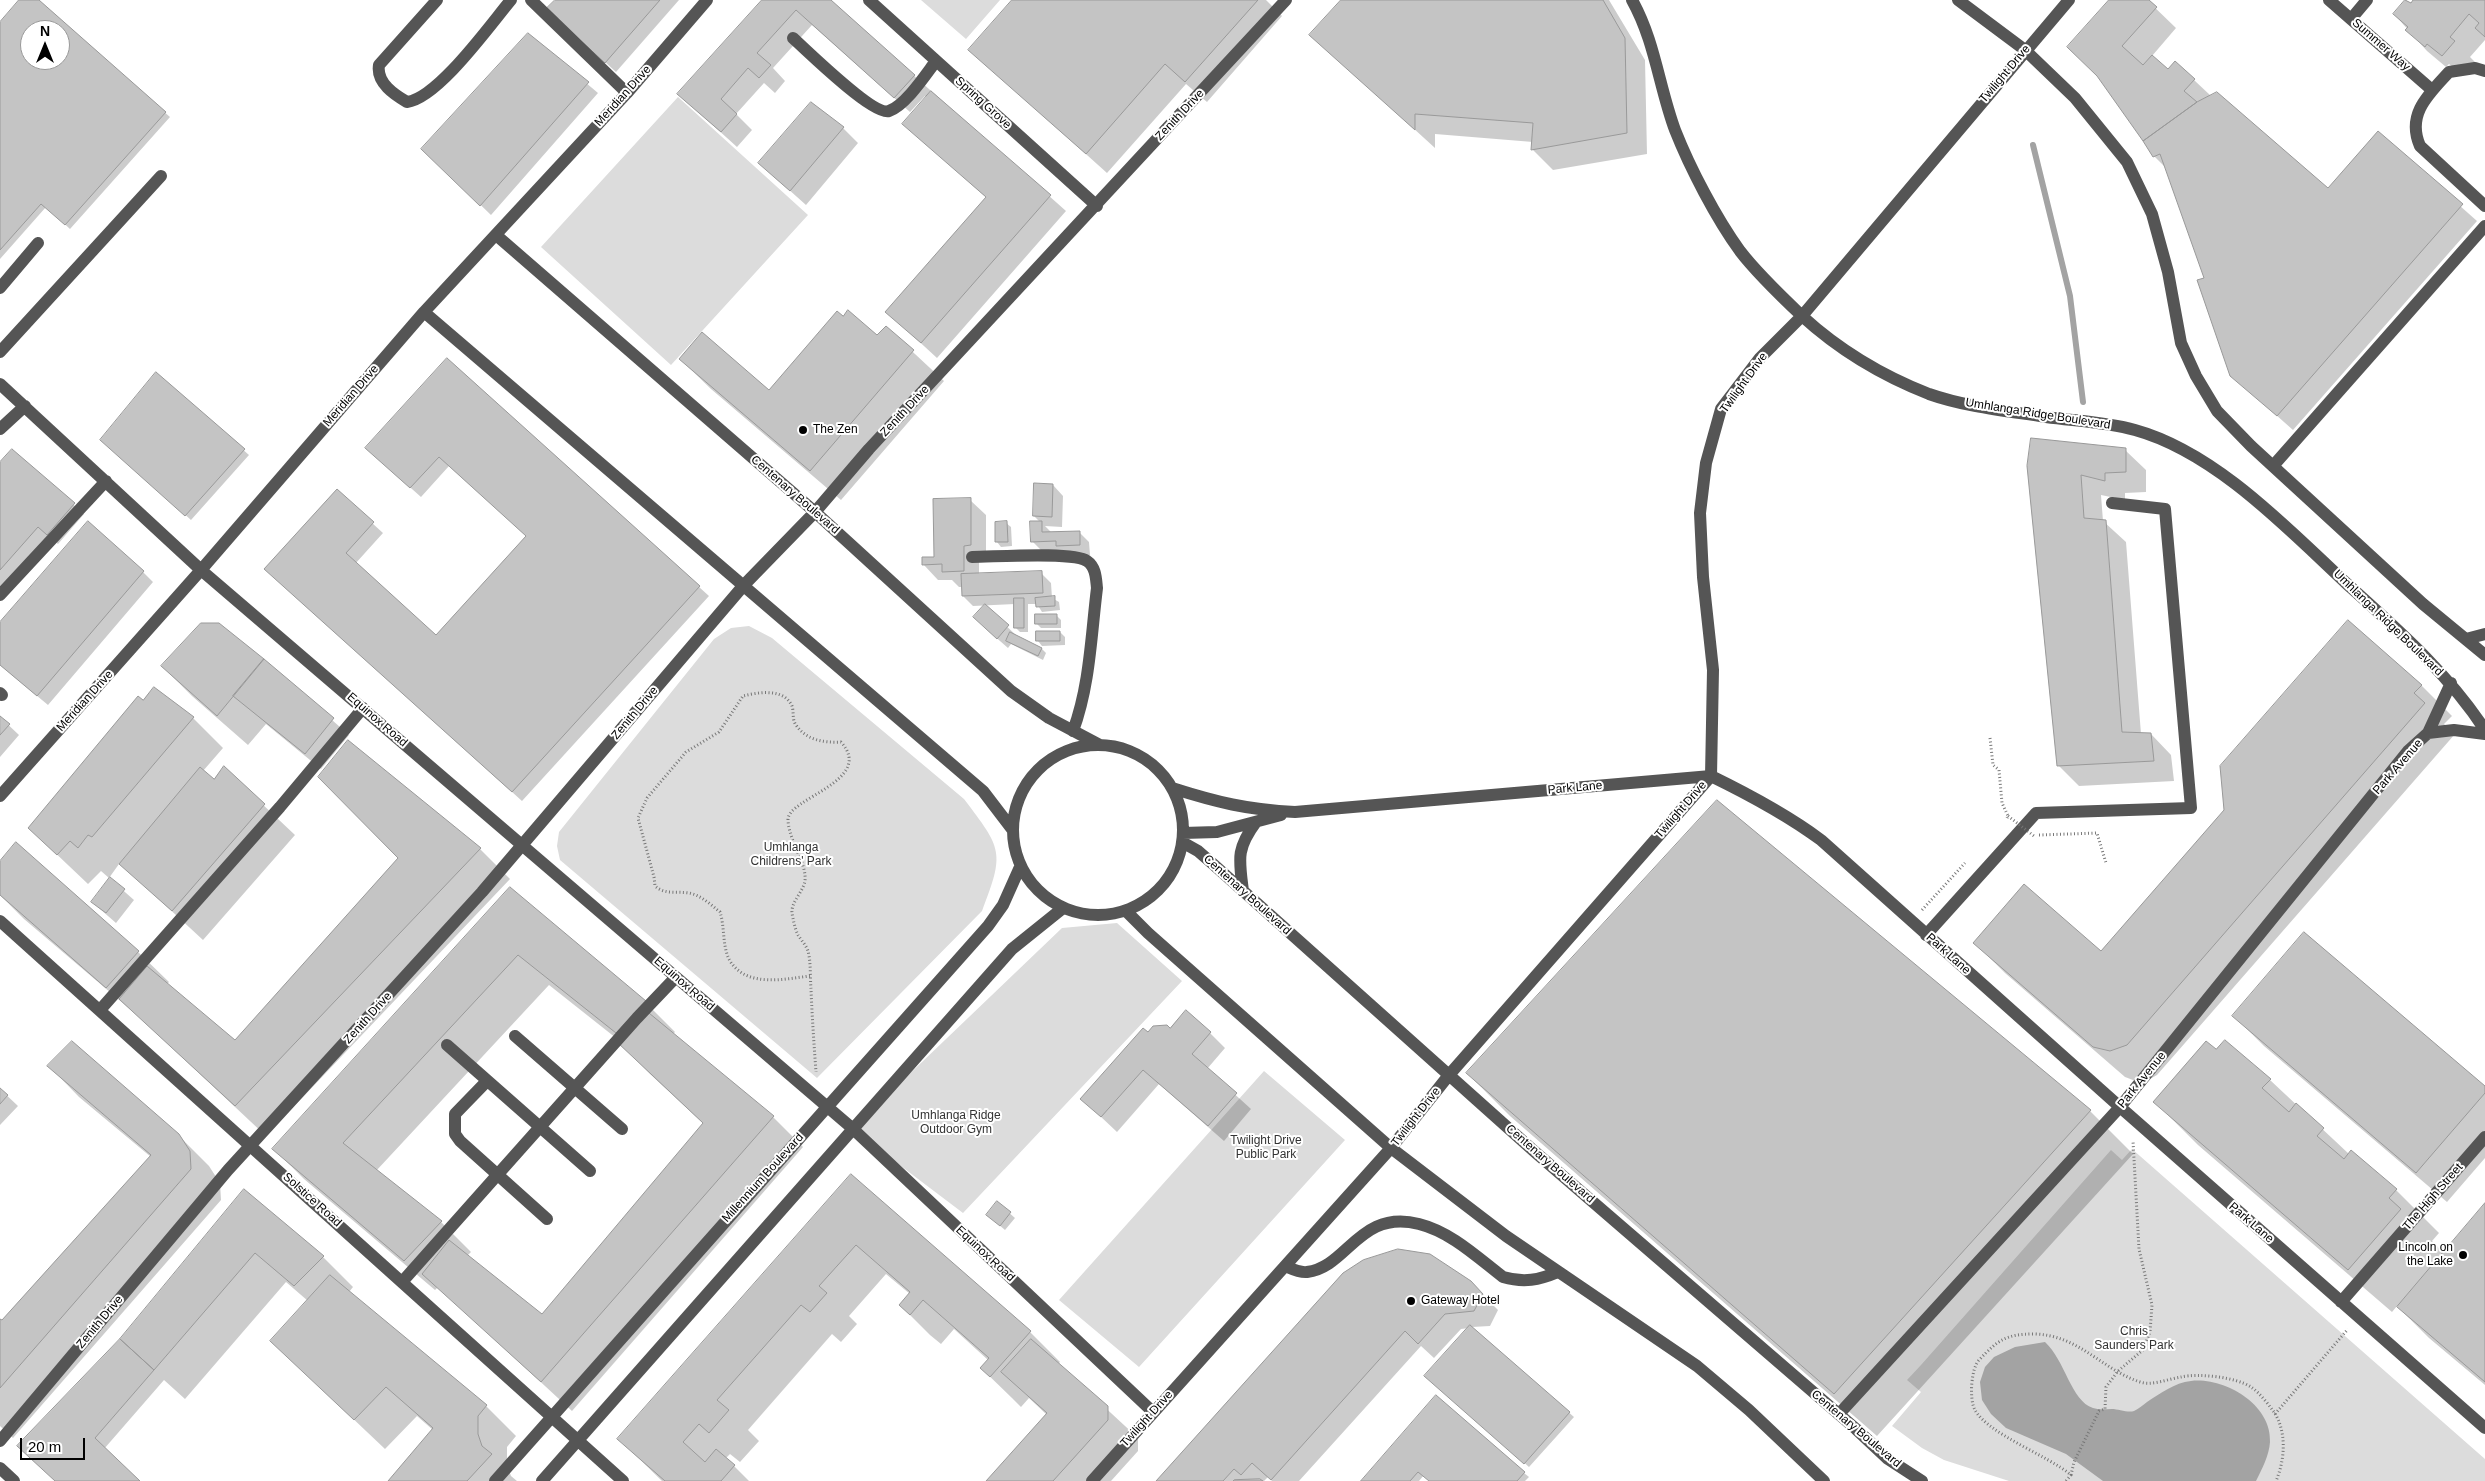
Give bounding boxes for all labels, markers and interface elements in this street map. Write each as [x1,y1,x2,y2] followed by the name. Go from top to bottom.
[2349,16,2413,74] street label: Summer Way
[20,20,70,70] north arrow
[40,23,50,39] text: N
[1977,42,2033,106] street label: Twilight Drive
[592,62,654,130] street label: Meridian Drive
[952,74,1014,132] street label: Spring Grove
[1153,86,1207,144] street label: Zenith Drive
[1717,350,1771,416] street label: Twilight Drive
[320,362,382,430] street label: Meridian Drive
[878,382,932,440] street label: Zenith Drive
[1964,395,2112,433] street label: Umhlanga Ridge Boulevard
[813,423,858,437] place label: The Zen
[797,424,809,436] marker: The Zen
[748,453,842,537] street label: Centenary Boulevard
[2330,567,2446,679] street label: Umhlanga Ridge Boulevard
[54,667,116,735] street label: Meridian Drive
[609,684,661,742] street label: Zenith Drive
[344,690,410,750] street label: Equinox Road
[2370,736,2426,798] street label: Park Avenue
[1547,778,1603,798] street label: Park Lane
[1652,778,1710,842] street label: Twilight Drive
[751,841,831,869] park label: Umhlanga Childrens' Park
[1200,852,1294,938] street label: Centenary Boulevard
[1923,930,1973,978] street label: Park Lane
[651,954,717,1014] street label: Equinox Road
[341,989,395,1047] street label: Zenith Drive
[2115,1049,2169,1111] street label: Park Avenue
[1388,1084,1444,1150] street label: Twilight Drive
[911,1109,1001,1137] park label: Umhlanga Ridge Outdoor Gym
[1503,1122,1597,1206] street label: Centenary Boulevard
[719,1131,807,1225] street label: Millennium Boulevard
[1230,1134,1302,1162] park label: Twilight Drive Public Park
[2400,1161,2466,1233] street label: The High Street
[280,1170,344,1230] street label: Solstice Road
[2226,1200,2276,1246] street label: Park Lane
[953,1223,1017,1285] street label: Equinox Road
[2398,1241,2453,1269] place label: Lincoln on the Lake
[2457,1249,2469,1261] marker: Lincoln on the Lake
[74,1293,126,1351] street label: Zenith Drive
[1421,1294,1500,1308] place label: Gateway Hotel
[1405,1295,1417,1307] marker: Gateway Hotel
[2094,1325,2174,1353] park label: Chris Saunders Park
[1808,1387,1904,1471] street label: Centenary Boulevard
[1118,1388,1176,1450] street label: Twilight Drive
[22,1428,88,1460] scale bar
[28,1438,61,1455] text: 20 m

